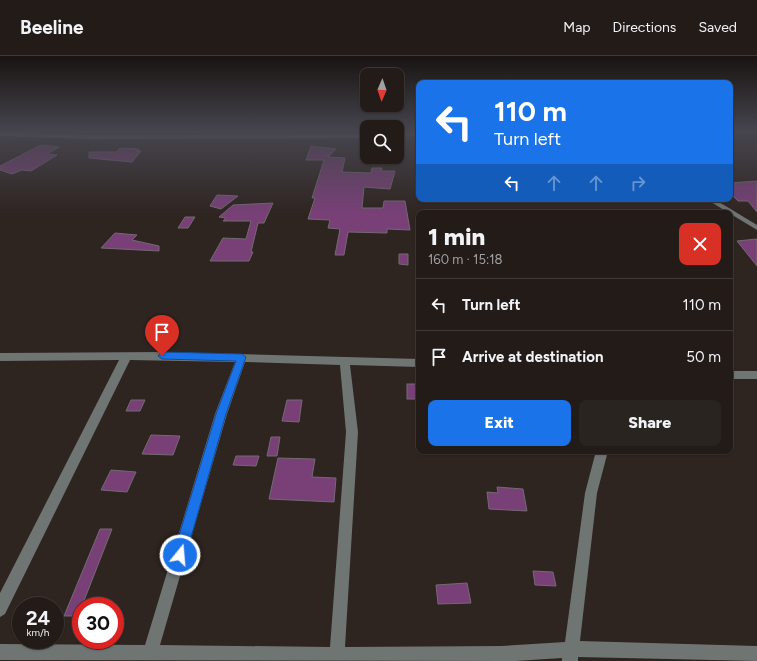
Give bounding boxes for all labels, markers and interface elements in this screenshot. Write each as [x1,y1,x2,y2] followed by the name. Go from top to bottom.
[20,16,84,39] text: Beeline
[563,19,591,36] text: Map
[613,19,676,36] text: Directions
[698,19,737,36] text: Saved
[360,68,404,112] north arrow
[360,68,404,164] map controls
[494,94,567,128] text: 110 m
[428,96,480,148] icon: left
[360,120,404,164] button: search
[494,128,561,150] text: Turn left
[501,172,523,194] icon: left
[543,172,565,194] icon: ahead
[585,172,607,194] icon: ahead
[627,172,649,194] icon: right
[428,222,485,251] text: 1 min
[679,223,721,265] button: close
[428,252,503,267] text: 160 m · 15:18
[428,294,450,316] icon: left
[462,296,520,314] text: Turn left
[683,296,721,314] text: 110 m
[145,315,179,356] pin
[151,321,173,343] icon: arrive
[428,346,450,368] icon: arrive
[462,348,603,366] text: Arrive at destination
[686,348,721,366] text: 50 m
[428,400,571,446] button: Exit
[579,400,721,446] button: Share
[159,534,201,576] position arrow
[72,597,124,649] speed limit sign: 30
[26,606,50,630] text: 24
[27,626,49,639] text: km/h

